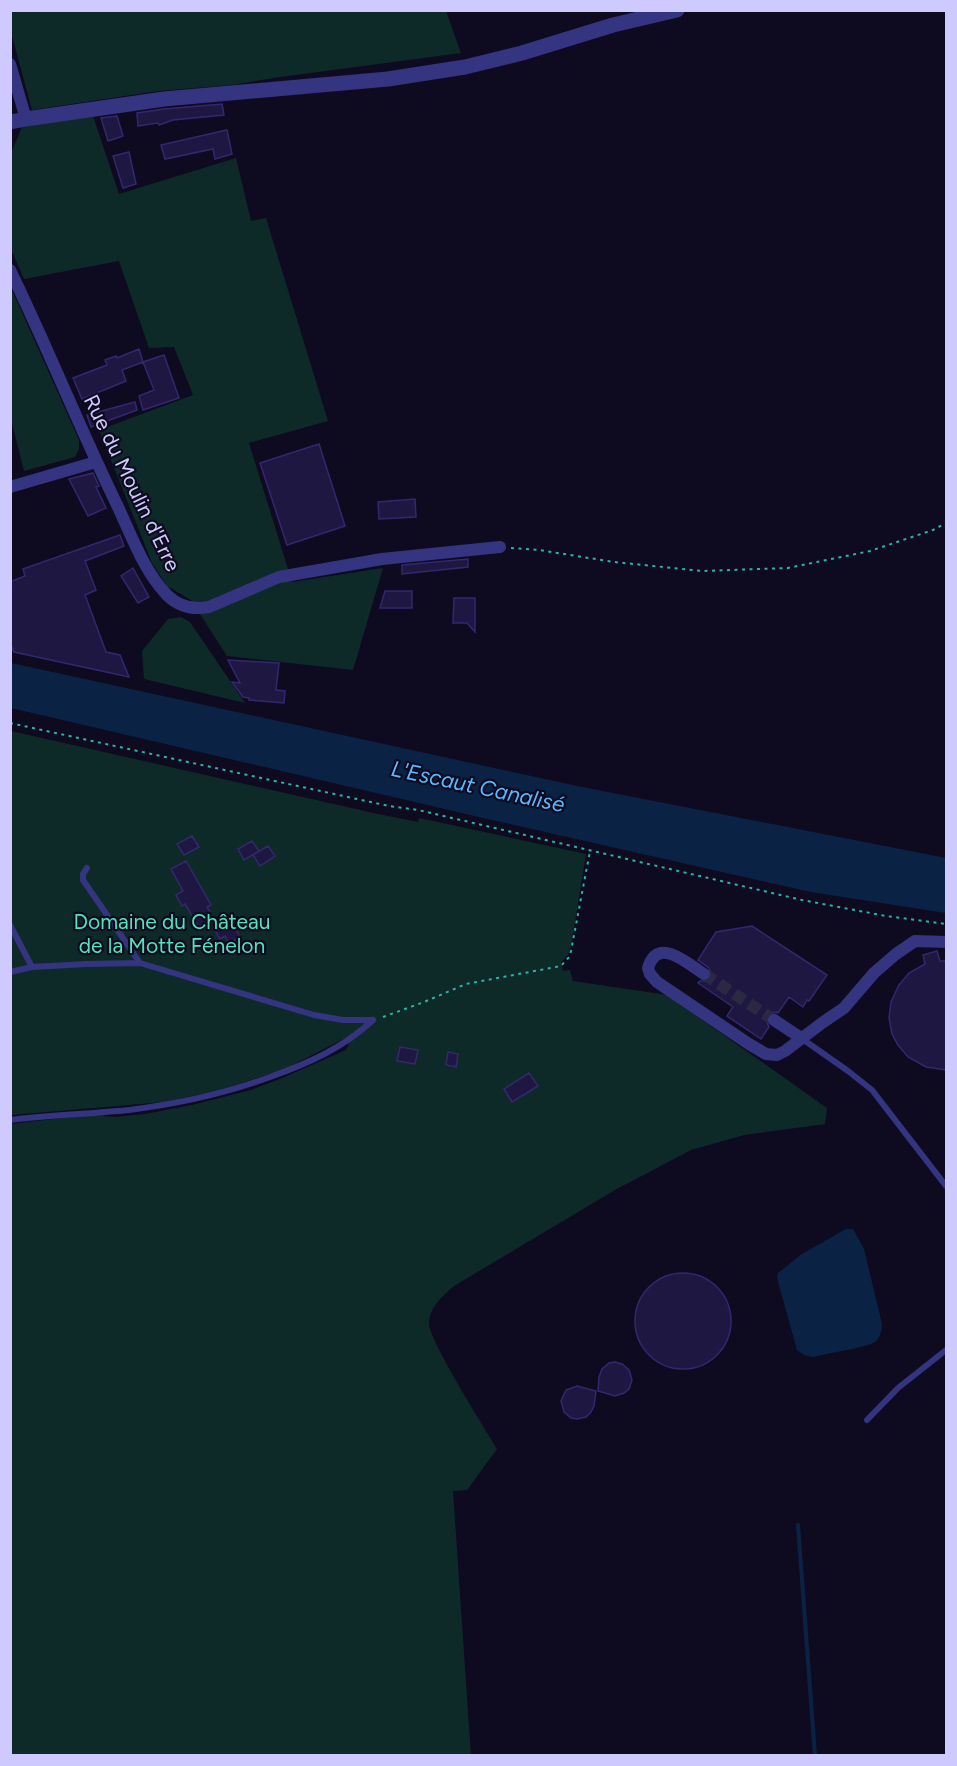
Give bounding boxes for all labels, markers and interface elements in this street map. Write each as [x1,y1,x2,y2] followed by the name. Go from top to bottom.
[79,390,186,575] street label: Rue du Moulin d'Erre
[389,755,567,818] water label: L'Escaut Canalisé
[74,909,271,958] park label: Domaine du Château de la Motte Fénelon

